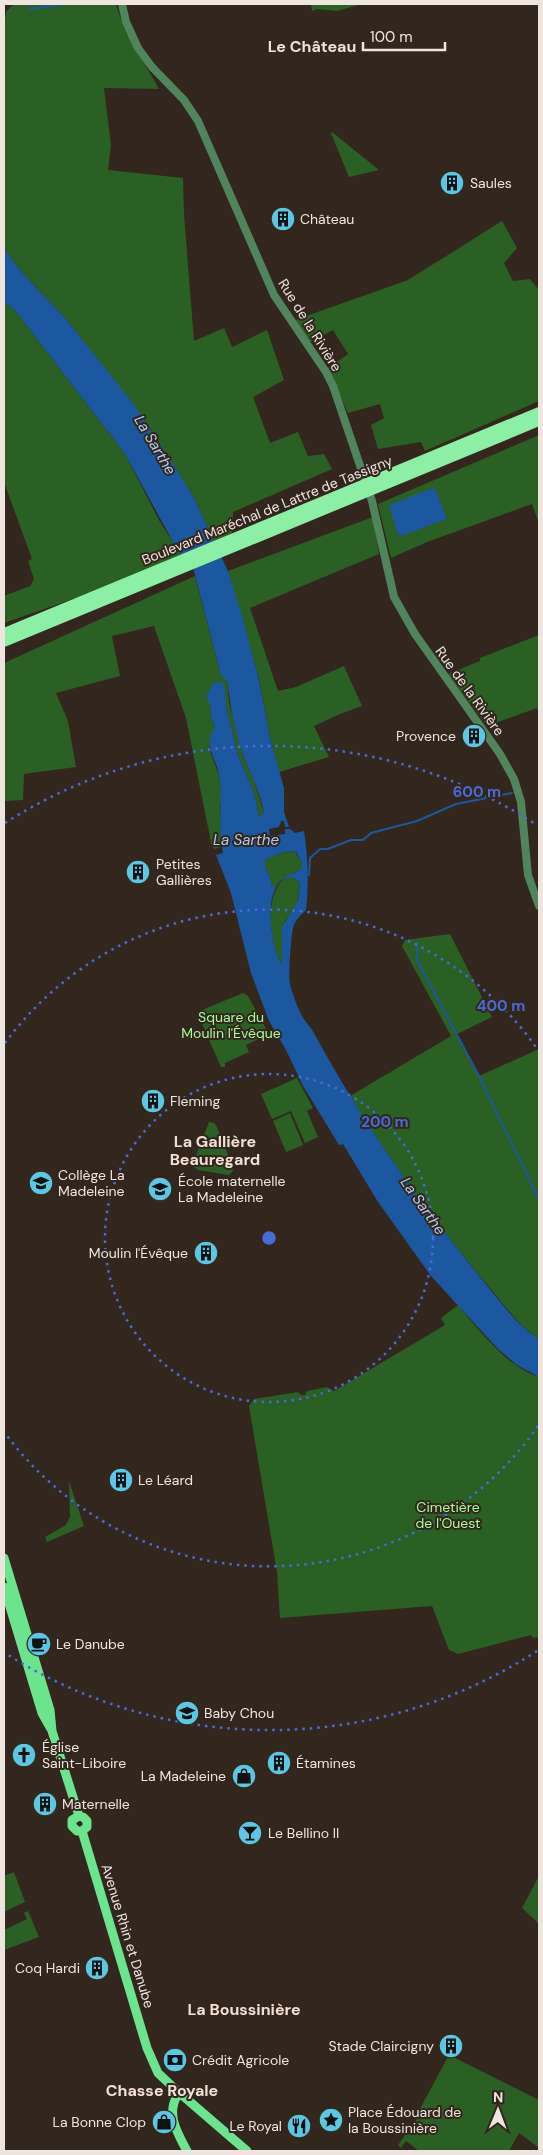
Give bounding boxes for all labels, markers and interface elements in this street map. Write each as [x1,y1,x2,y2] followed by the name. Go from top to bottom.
[363,20,446,52] scale bar
[370,27,413,47] text: 100 m
[268,36,356,57] district label: Le Château
[439,170,465,196] building icon: Saules
[470,174,512,192] place label: Saules
[270,206,296,232] building icon: Château
[300,210,354,228] place label: Château
[274,275,346,375] street label: Rue de la Rivière
[129,412,181,479] water label: La Sarthe
[139,451,395,569] street label: Boulevard Maréchal de Lattre de Tassigny
[432,643,509,739] street label: Rue de la Rivière
[461,723,487,749] building icon: Provence
[396,727,456,745] place label: Provence
[453,782,501,802] text: 600 m
[213,830,279,850] water label: La Sarthe
[156,855,212,889] place label: Petites Gallières
[125,859,151,885] building icon: Petites Gallières
[477,996,525,1016] text: 400 m
[181,1008,281,1042] park label: Square du Moulin l'Évêque
[140,1088,166,1114] building icon: Fleming
[170,1092,220,1110] place label: Fleming
[361,1112,409,1132] text: 200 m
[170,1131,260,1170] district label: La Gallière Beauregard
[58,1166,125,1200] place label: Collège La Madeleine
[28,1170,54,1196] school or university icon: Collège La Madeleine
[178,1172,286,1206] place label: École maternelle La Madeleine
[396,1173,450,1239] water label: La Sarthe
[147,1176,173,1202] school or university icon: École maternelle La Madeleine
[260,1229,278,1247] centre of rings
[193,1240,219,1266] building icon: Moulin l'Évêque
[89,1244,188,1262] place label: Moulin l'Évêque
[108,1467,134,1493] building icon: Le Léard
[138,1471,193,1489] place label: Le Léard
[416,1498,480,1532] park label: Cimetière de l'Ouest
[26,1631,52,1657] cafe icon: Le Danube
[56,1635,125,1653] place label: Le Danube
[174,1700,200,1726] school or university icon: Baby Chou
[204,1704,274,1722] place label: Baby Chou
[42,1738,126,1772] place label: Église Saint-Liboire
[11,1742,37,1768] church icon: Église Saint-Liboire
[266,1750,292,1776] building icon: Étamines
[296,1754,356,1772] place label: Étamines
[231,1763,257,1789] shop icon: La Madeleine
[141,1767,226,1785] place label: La Madeleine
[32,1791,58,1817] building icon: Maternelle
[62,1795,130,1813] place label: Maternelle
[237,1820,263,1846] bar icon: Le Bellino II
[268,1824,339,1842] place label: Le Bellino II
[98,1862,159,2010] street label: Avenue Rhin et Danube
[84,1955,110,1981] building icon: Coq Hardi
[15,1959,80,1977] place label: Coq Hardi
[187,1999,301,2020] district label: La Boussinière
[438,2033,464,2059] building icon: Stade Claircigny
[328,2037,434,2055] place label: Stade Claircigny
[162,2047,188,2073] bank icon: Crédit Agricole
[192,2051,289,2069] place label: Crédit Agricole
[106,2080,218,2101] district label: Chasse Royale
[473,2085,523,2135] north arrow
[493,2088,503,2106] text: N
[348,2103,461,2137] place label: Place Édouard de la Boussinière
[318,2107,344,2133] place icon: Place Édouard de la Boussinière
[151,2109,177,2135] shop icon: La Bonne Clop
[53,2113,146,2131] place label: La Bonne Clop
[286,2113,312,2139] restaurant icon: Le Royal
[230,2117,282,2135] place label: Le Royal

